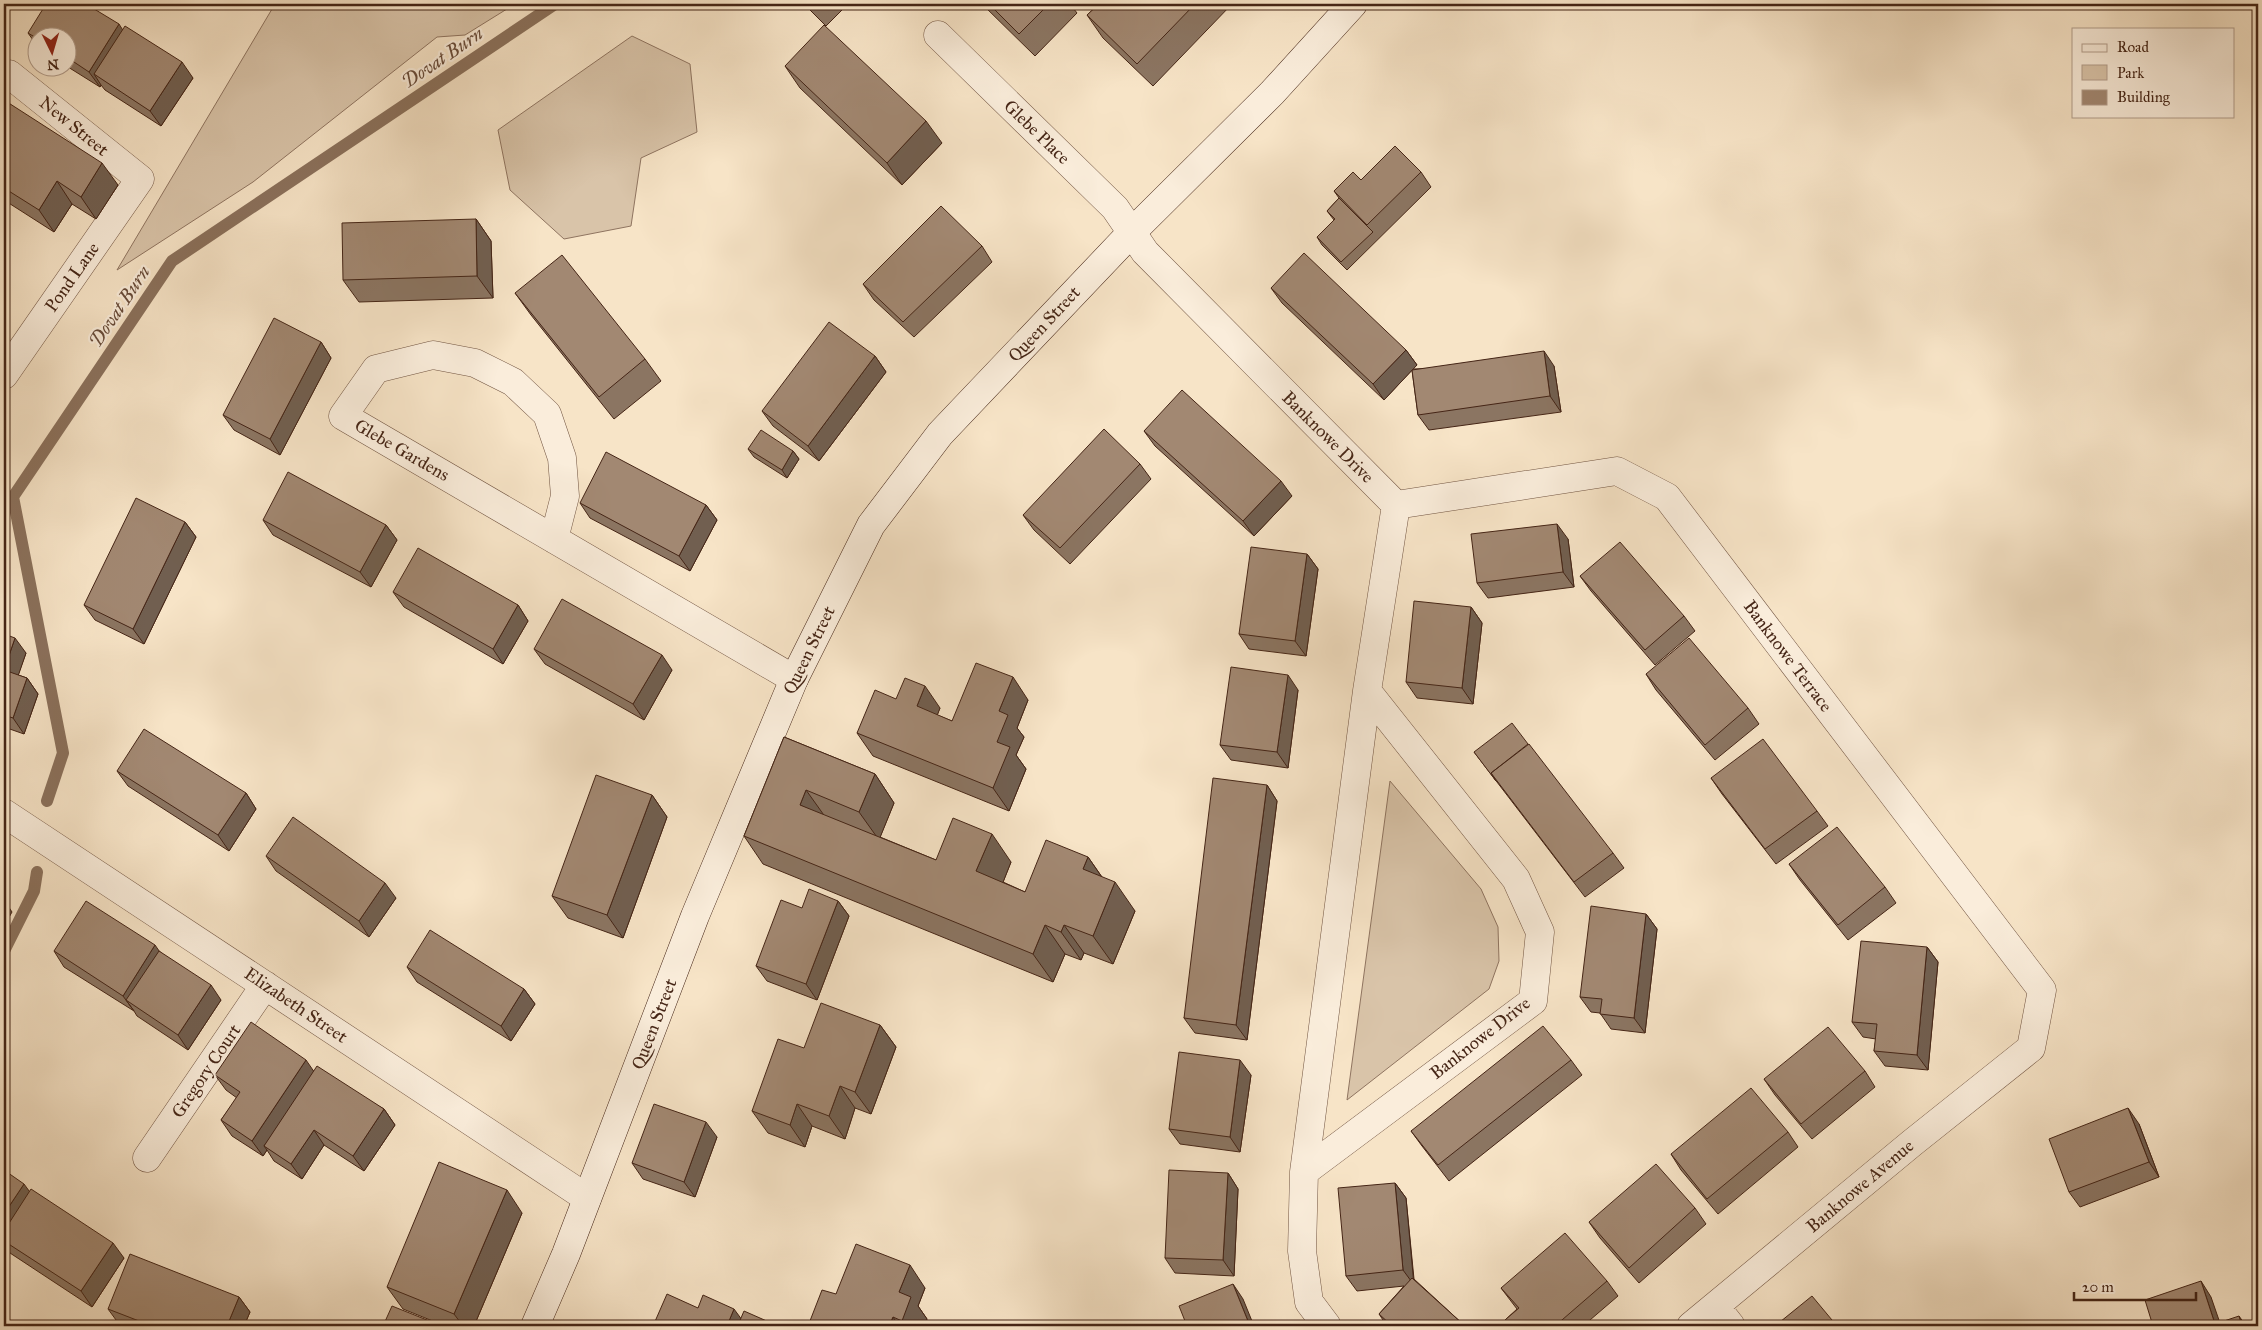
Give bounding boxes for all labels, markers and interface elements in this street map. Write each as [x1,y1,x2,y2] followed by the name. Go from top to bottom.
[397,22,487,93] water label: Dovat Burn
[28,28,78,78] north arrow
[2072,28,2234,118] legend
[2117,38,2149,56] text: Road
[46,55,60,73] text: N
[2117,64,2144,82] text: Park
[2117,88,2171,106] text: Building
[35,91,114,161] street label: New Street
[999,95,1075,169] street label: Glebe Place
[40,238,104,316] street label: Pond Lane
[84,261,155,351] water label: Dovat Burn
[1003,281,1085,366] street label: Queen Street
[1277,386,1379,488] street label: Banknowe Drive
[351,414,453,486] street label: Glebe Gardens
[1739,596,1837,716] street label: Banknowe Terrace
[778,602,840,698] street label: Queen Street
[240,962,352,1048] street label: Elizabeth Street
[627,975,682,1073] street label: Queen Street
[1426,992,1534,1084] street label: Banknowe Drive
[167,1020,247,1123] street label: Gregory Court
[1802,1135,1918,1237] street label: Banknowe Avenue
[2074,1270,2197,1302] scale bar
[2082,1278,2114,1296] text: 20 m

